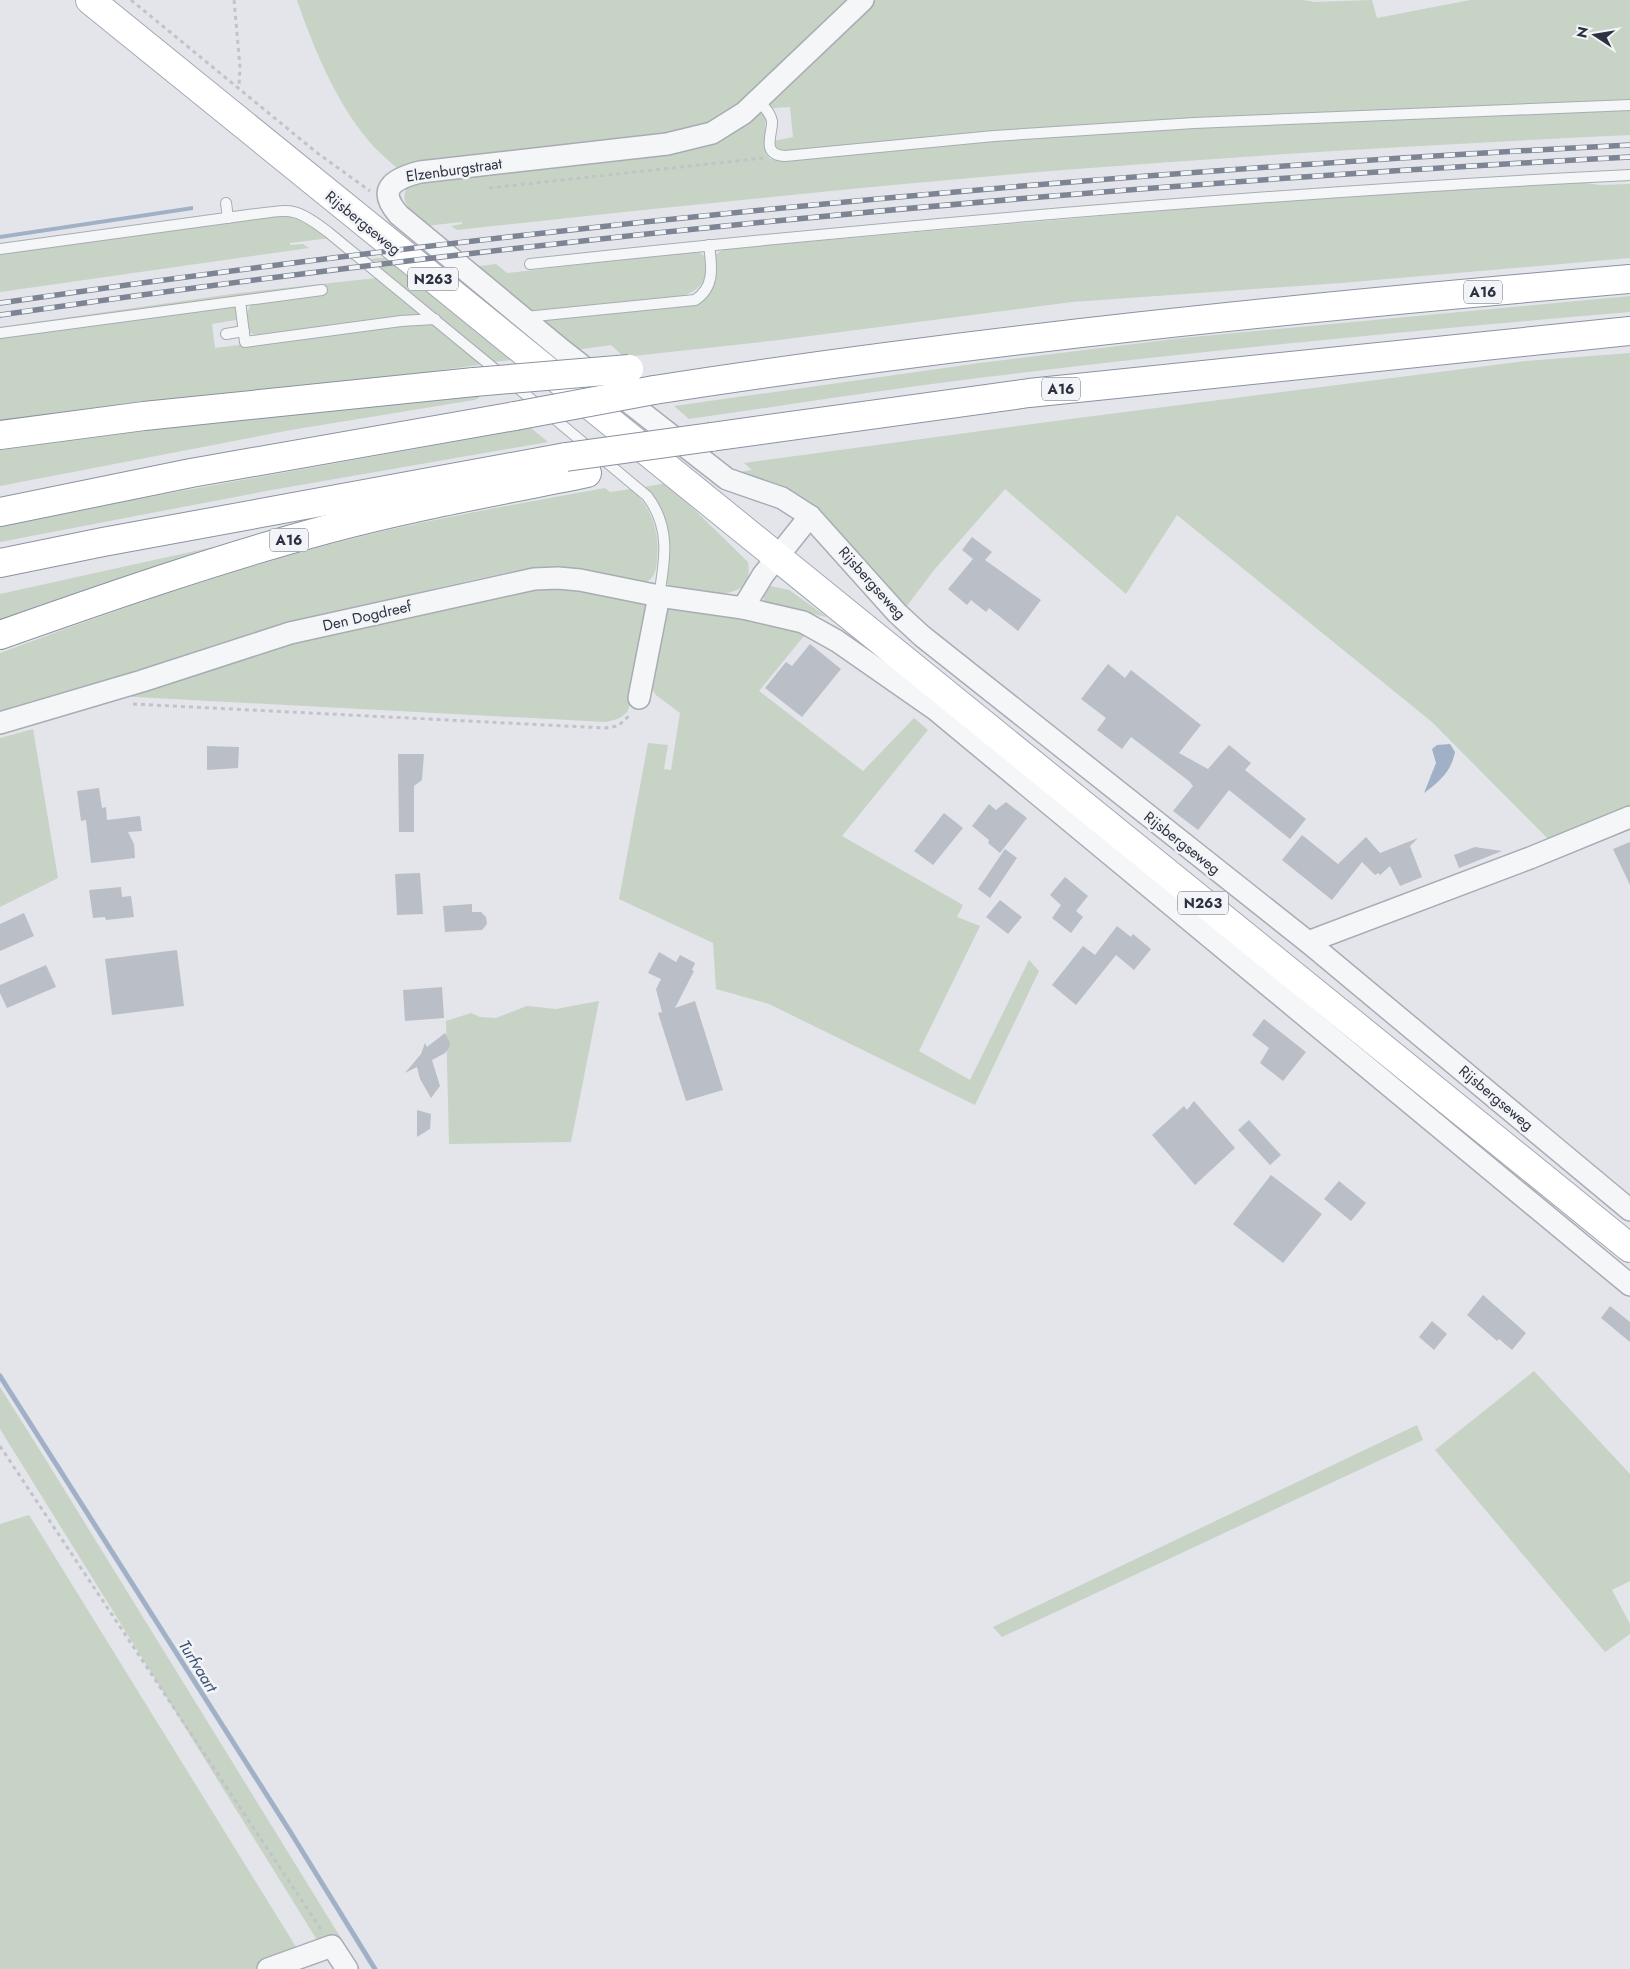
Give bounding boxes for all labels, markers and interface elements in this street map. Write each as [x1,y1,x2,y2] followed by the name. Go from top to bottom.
[1570,10,1620,60] north arrow
[1571,25,1593,40] text: N
[405,152,504,188] street label: Elzenburgstraat
[320,186,406,260] street label: Rijsbergseweg
[408,268,458,290] road number: N263
[1464,280,1502,304] road number: A16
[1042,378,1080,400] road number: A16
[270,528,308,552] road number: A16
[833,542,911,624] street label: Rijsbergseweg
[320,595,414,637] street label: Den Dogdreef
[1139,806,1225,880] street label: Rijsbergseweg
[1178,891,1228,914] road number: N263
[1454,1060,1538,1136] street label: Rijsbergseweg
[173,1636,224,1698] water label: Turfvaart

